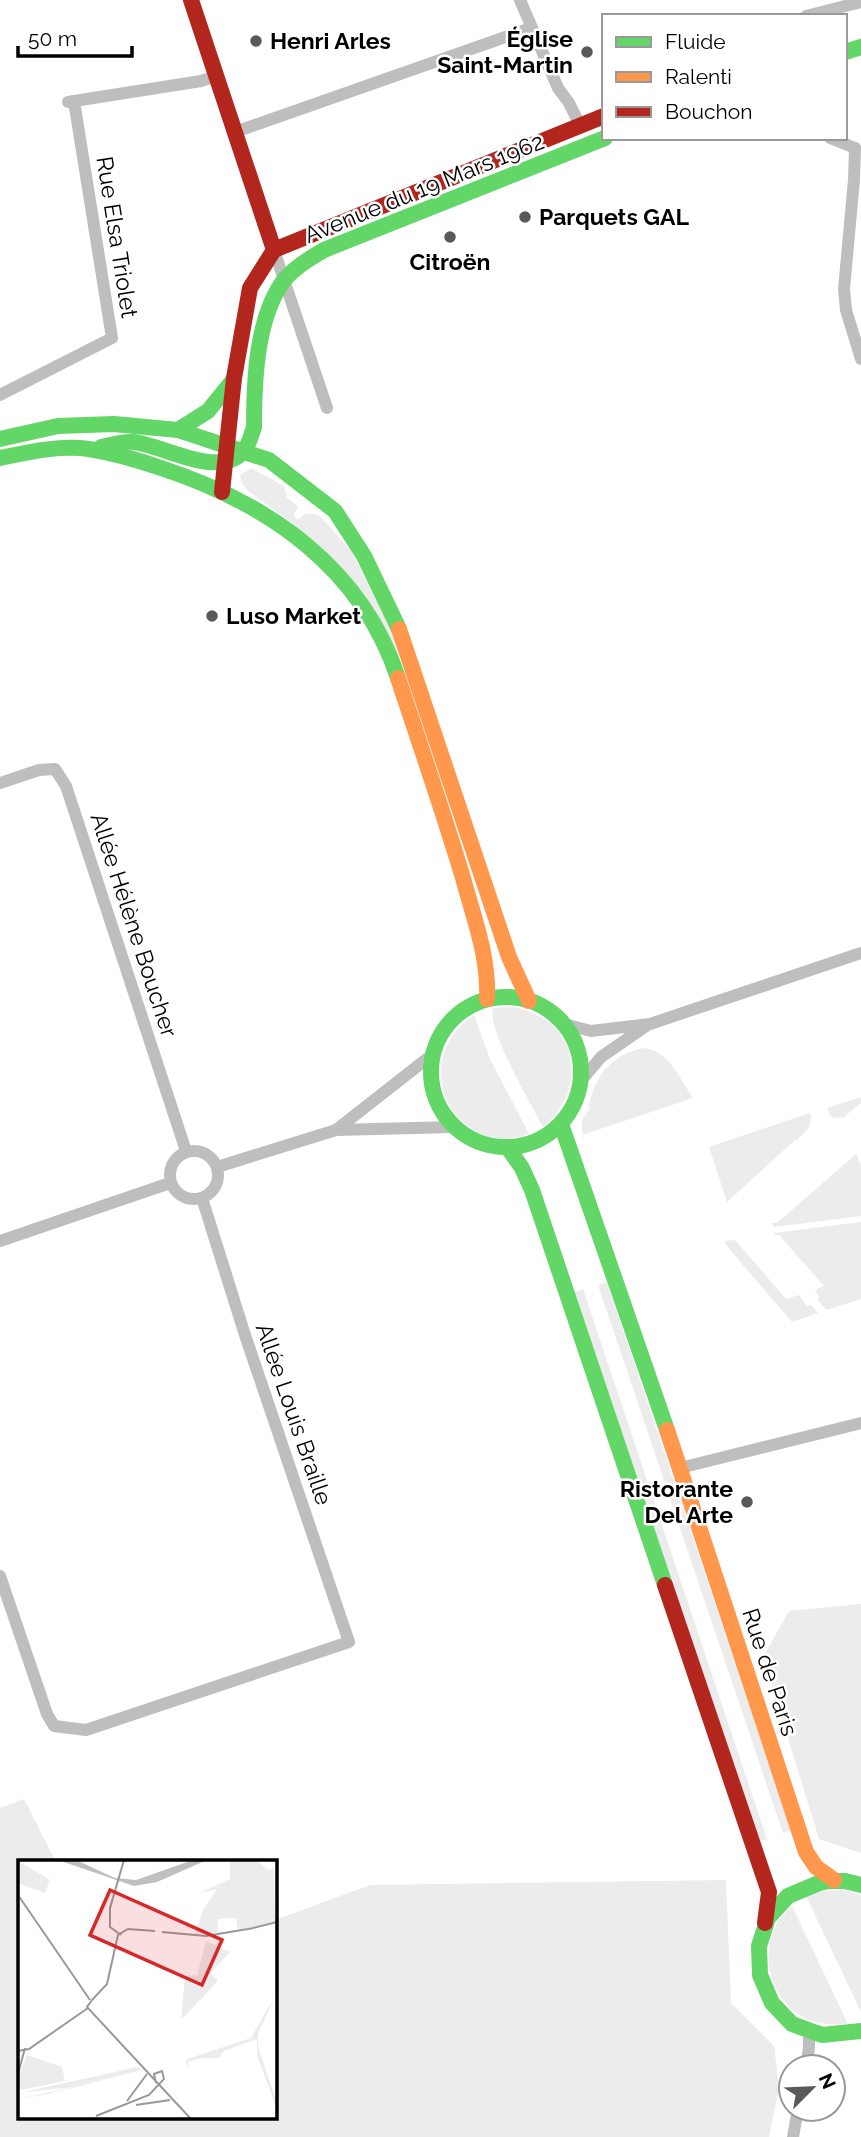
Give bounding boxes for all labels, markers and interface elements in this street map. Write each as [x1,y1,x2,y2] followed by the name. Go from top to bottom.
[18,14,131,58] scale bar
[602,14,847,140] legend
[437,25,573,78] place label: Église Saint-Martin
[28,26,77,51] text: 50 m
[270,27,391,54] place label: Henri Arles
[665,29,726,54] text: Fluide
[248,33,264,49] marker: Henri Arles
[579,44,595,60] marker: Église Saint-Martin
[665,64,732,89] text: Ralenti
[665,99,752,124] text: Bouchon
[300,127,548,248] street label: Avenue du 19 Mars 1962
[91,154,144,320] street label: Rue Elsa Triolet
[539,203,689,230] place label: Parquets GAL
[517,209,533,225] marker: Parquets GAL
[442,229,458,245] marker: Citroën
[410,248,490,275] place label: Citroën
[226,602,361,629] place label: Luso Market
[204,608,220,624] marker: Luso Market
[85,809,183,1040] street label: Allée Hélène Boucher
[251,1319,338,1508] street label: Allée Louis Braille
[620,1475,733,1528] place label: Ristorante Del Arte
[739,1494,755,1510] marker: Ristorante Del Arte
[737,1605,804,1739] street label: Rue de Paris
[18,1860,276,2120] inset map
[777,2053,847,2123] north arrow
[815,2070,841,2092] text: N

